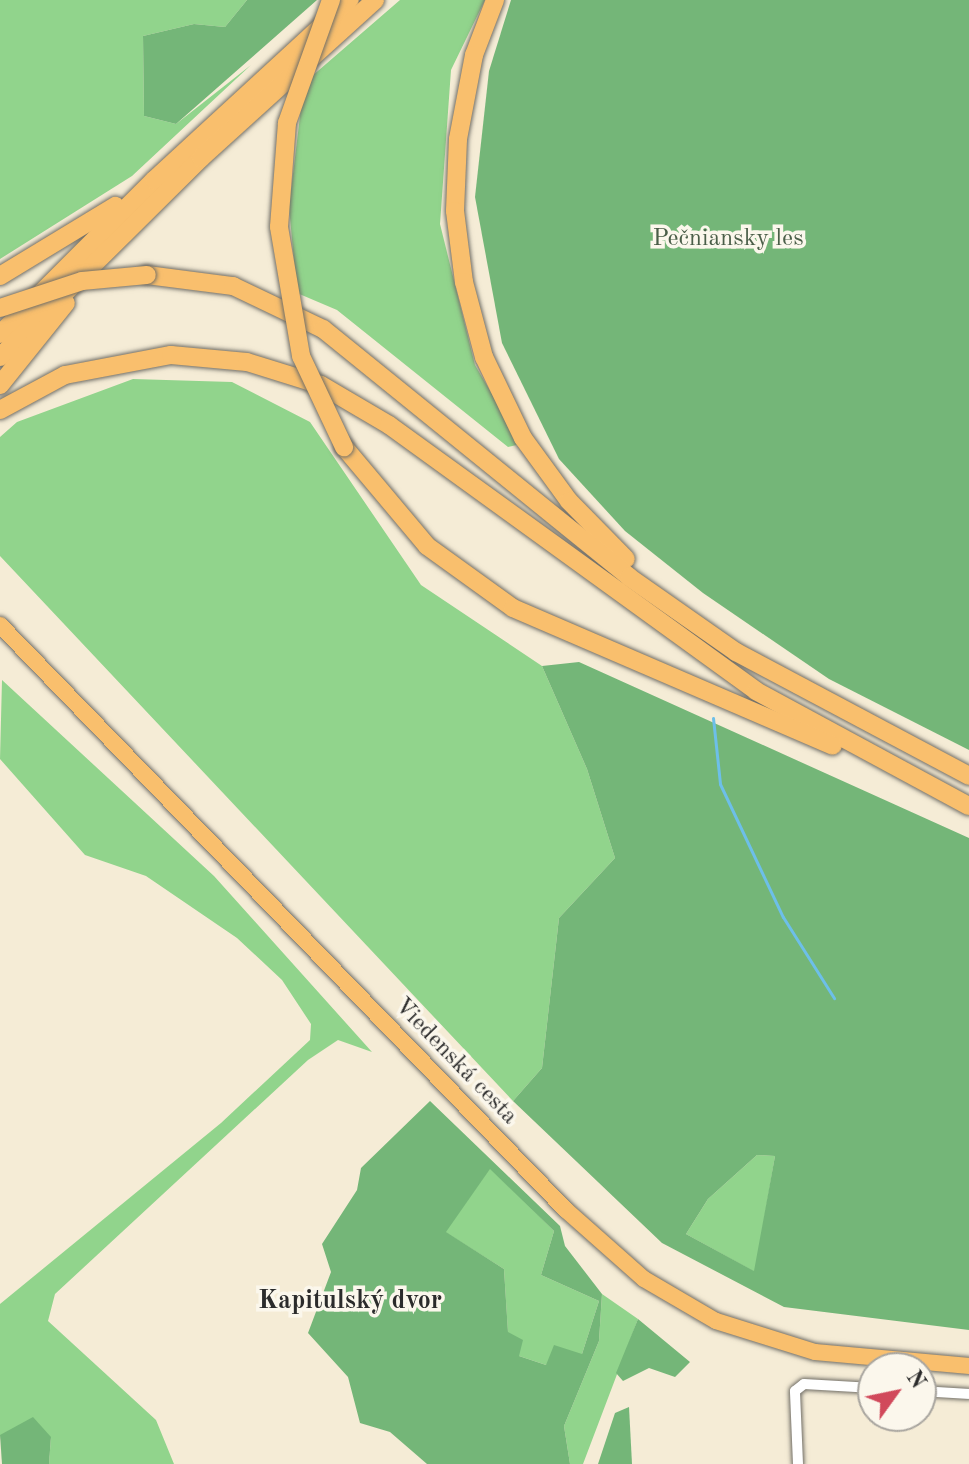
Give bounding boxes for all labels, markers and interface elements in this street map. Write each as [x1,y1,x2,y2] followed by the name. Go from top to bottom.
[652,226,804,254] park label: Pečniansky les
[387,993,523,1131] street label: Viedenská cesta
[258,1286,442,1318] district label: Kapitulský dvor
[857,1352,937,1432] north arrow
[902,1367,929,1393] text: N

